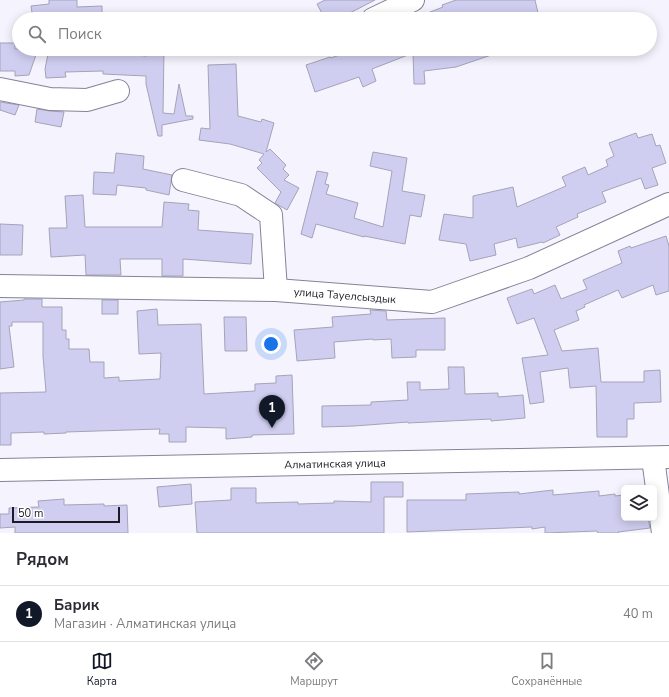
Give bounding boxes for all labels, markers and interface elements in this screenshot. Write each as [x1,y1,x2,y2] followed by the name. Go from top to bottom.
[12,12,657,56] search box
[26,23,48,45] icon: search
[58,24,102,44] text: Поиск
[293,284,397,307] street label: улица Тауелсыздык
[261,334,281,354] your location
[259,395,285,428] pin: 1
[284,455,386,472] street label: Алматинская улица
[621,485,657,521] map controls
[621,485,657,521] button: layers
[12,505,120,524] scale bar
[18,506,43,521] text: 50 m
[16,548,69,571] text: Рядом
[54,595,99,615] text: Барик
[25,605,33,623] text: 1
[623,605,653,623] text: 40 m
[54,615,236,633] text: Магазин · Алматинская улица
[87,650,117,689] tab: Карта
[290,650,338,689] tab: Маршрут
[511,650,582,689] tab: Сохранённые

